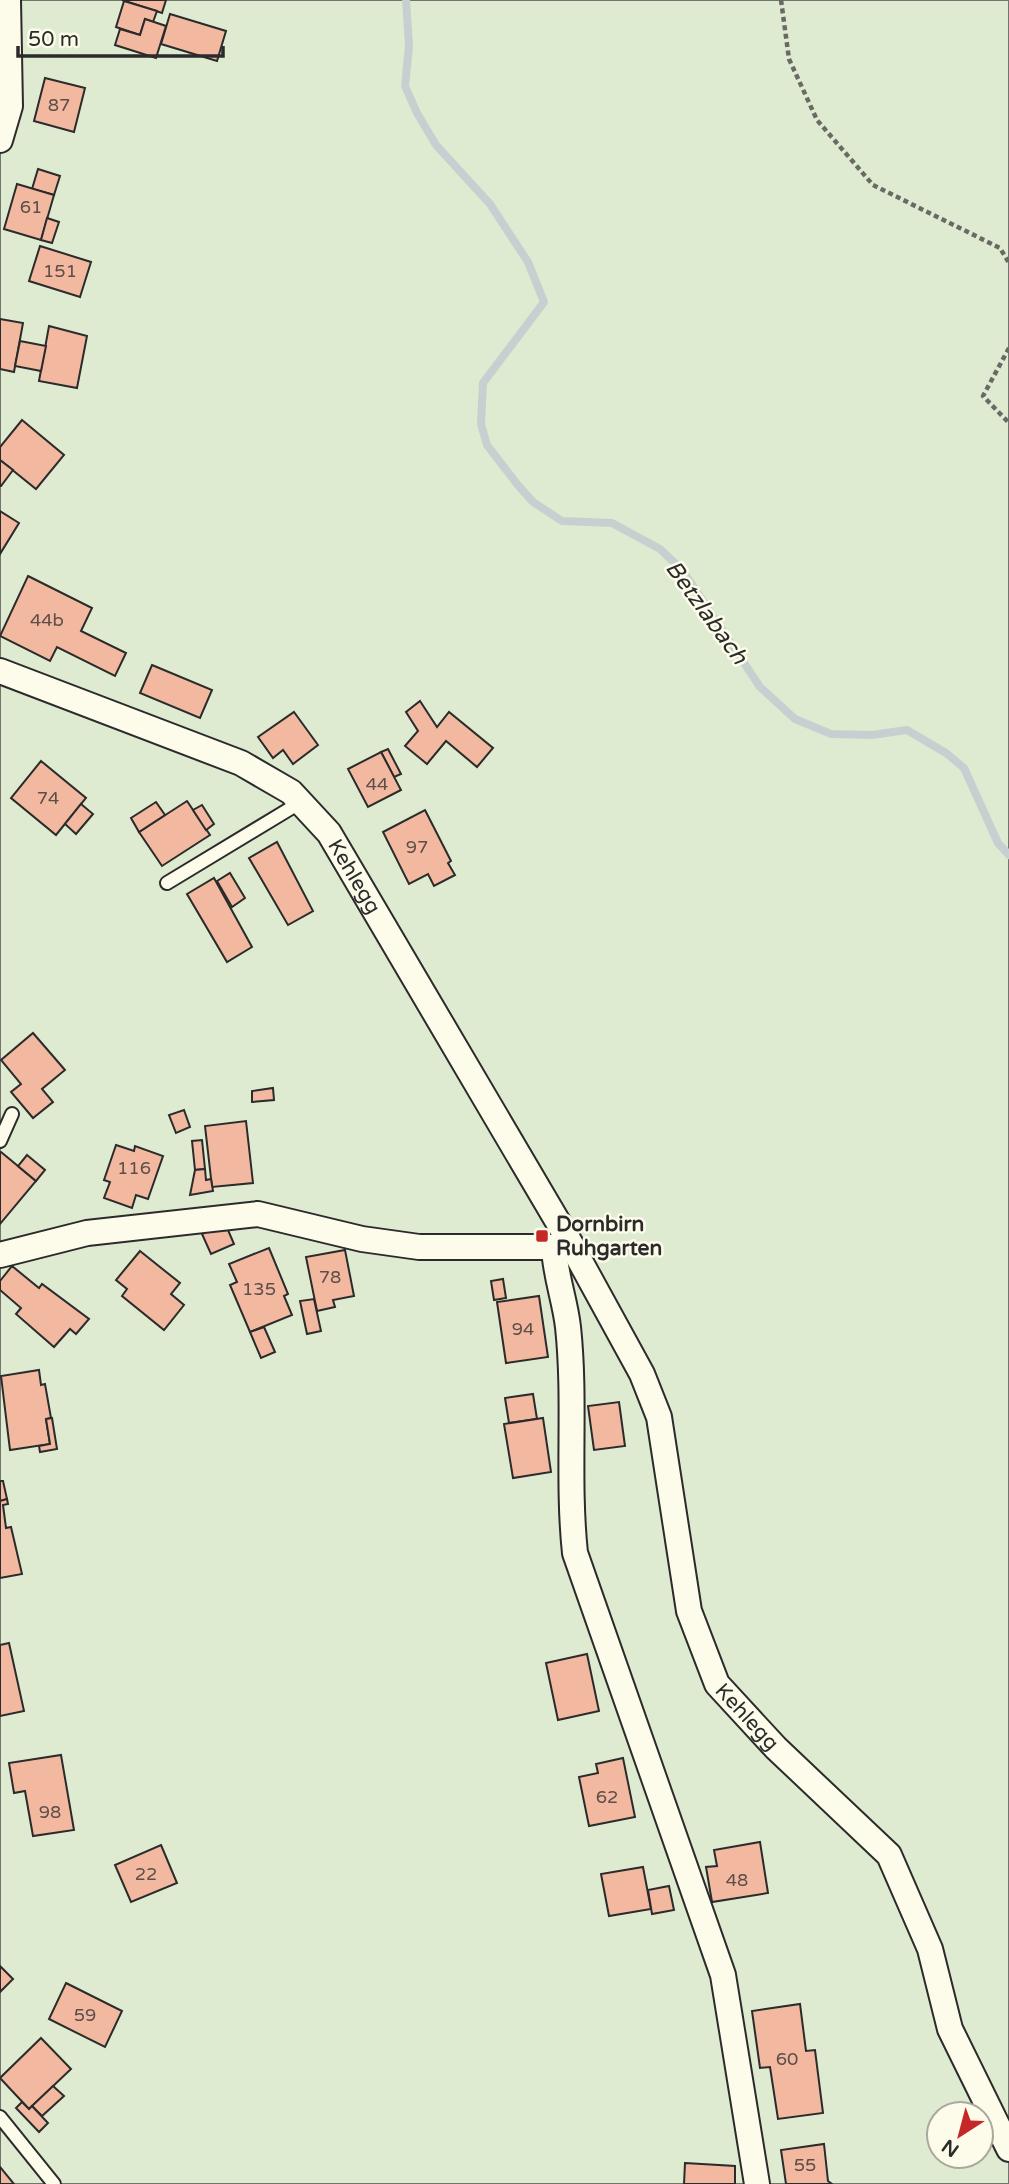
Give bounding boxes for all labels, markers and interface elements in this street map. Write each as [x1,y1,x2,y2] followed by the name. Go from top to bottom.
[18,14,222,58] scale bar
[28,27,79,52] text: 50 m
[48,94,70,116] house number: 87
[20,196,42,218] house number: 61
[43,260,77,282] house number: 151
[659,555,754,671] water label: Betzlabach
[30,609,64,631] house number: 44b
[366,773,388,795] house number: 44
[37,787,59,809] house number: 74
[322,835,386,918] street label: Kehlegg
[406,836,428,858] house number: 97
[117,1157,151,1179] house number: 116
[556,1212,662,1261] place label: Dornbirn Ruhgarten
[534,1228,550,1244] marker: Dornbirn Ruhgarten
[319,1266,341,1288] house number: 78
[242,1278,276,1300] house number: 135
[512,1318,534,1340] house number: 94
[710,1678,784,1756] street label: Kehlegg
[596,1786,618,1808] house number: 62
[39,1801,61,1823] house number: 98
[135,1863,157,1885] house number: 22
[726,1869,748,1891] house number: 48
[74,2004,96,2026] house number: 59
[776,2048,798,2070] house number: 60
[925,2100,995,2170] north arrow
[938,2135,963,2161] text: N
[794,2154,816,2176] house number: 55

